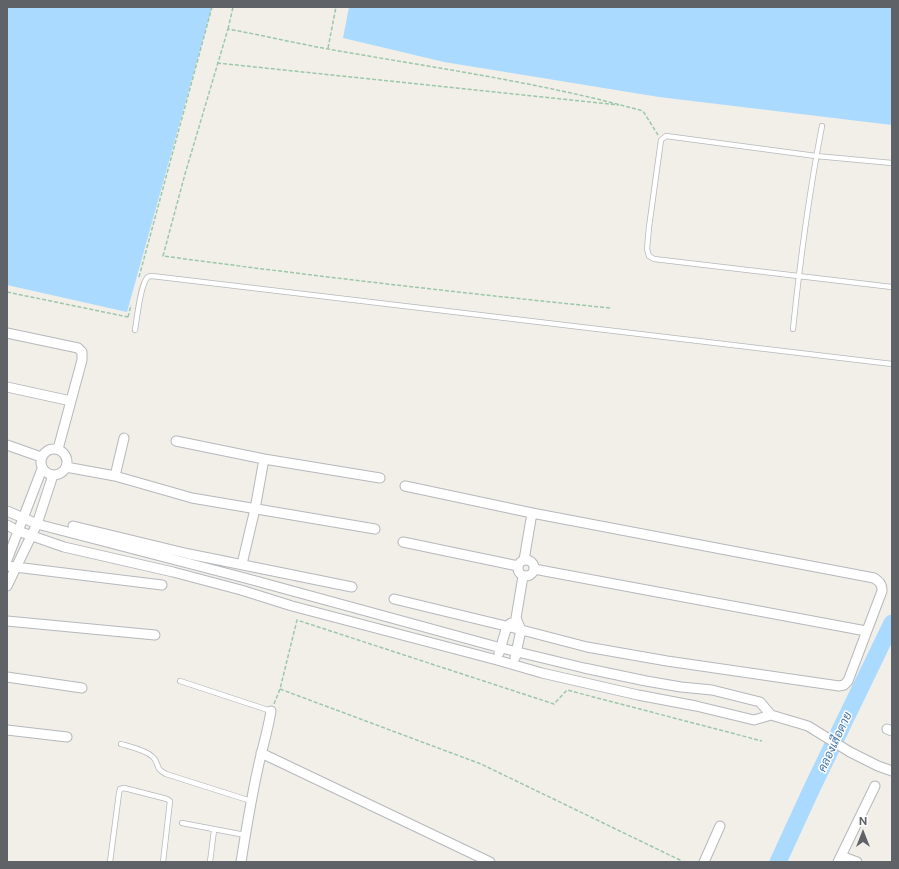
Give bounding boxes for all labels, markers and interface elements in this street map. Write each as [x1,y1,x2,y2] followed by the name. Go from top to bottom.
[815,710,855,774] water label: คลองเสือตาย
[843,813,883,853] north arrow
[859,815,867,827] text: N

